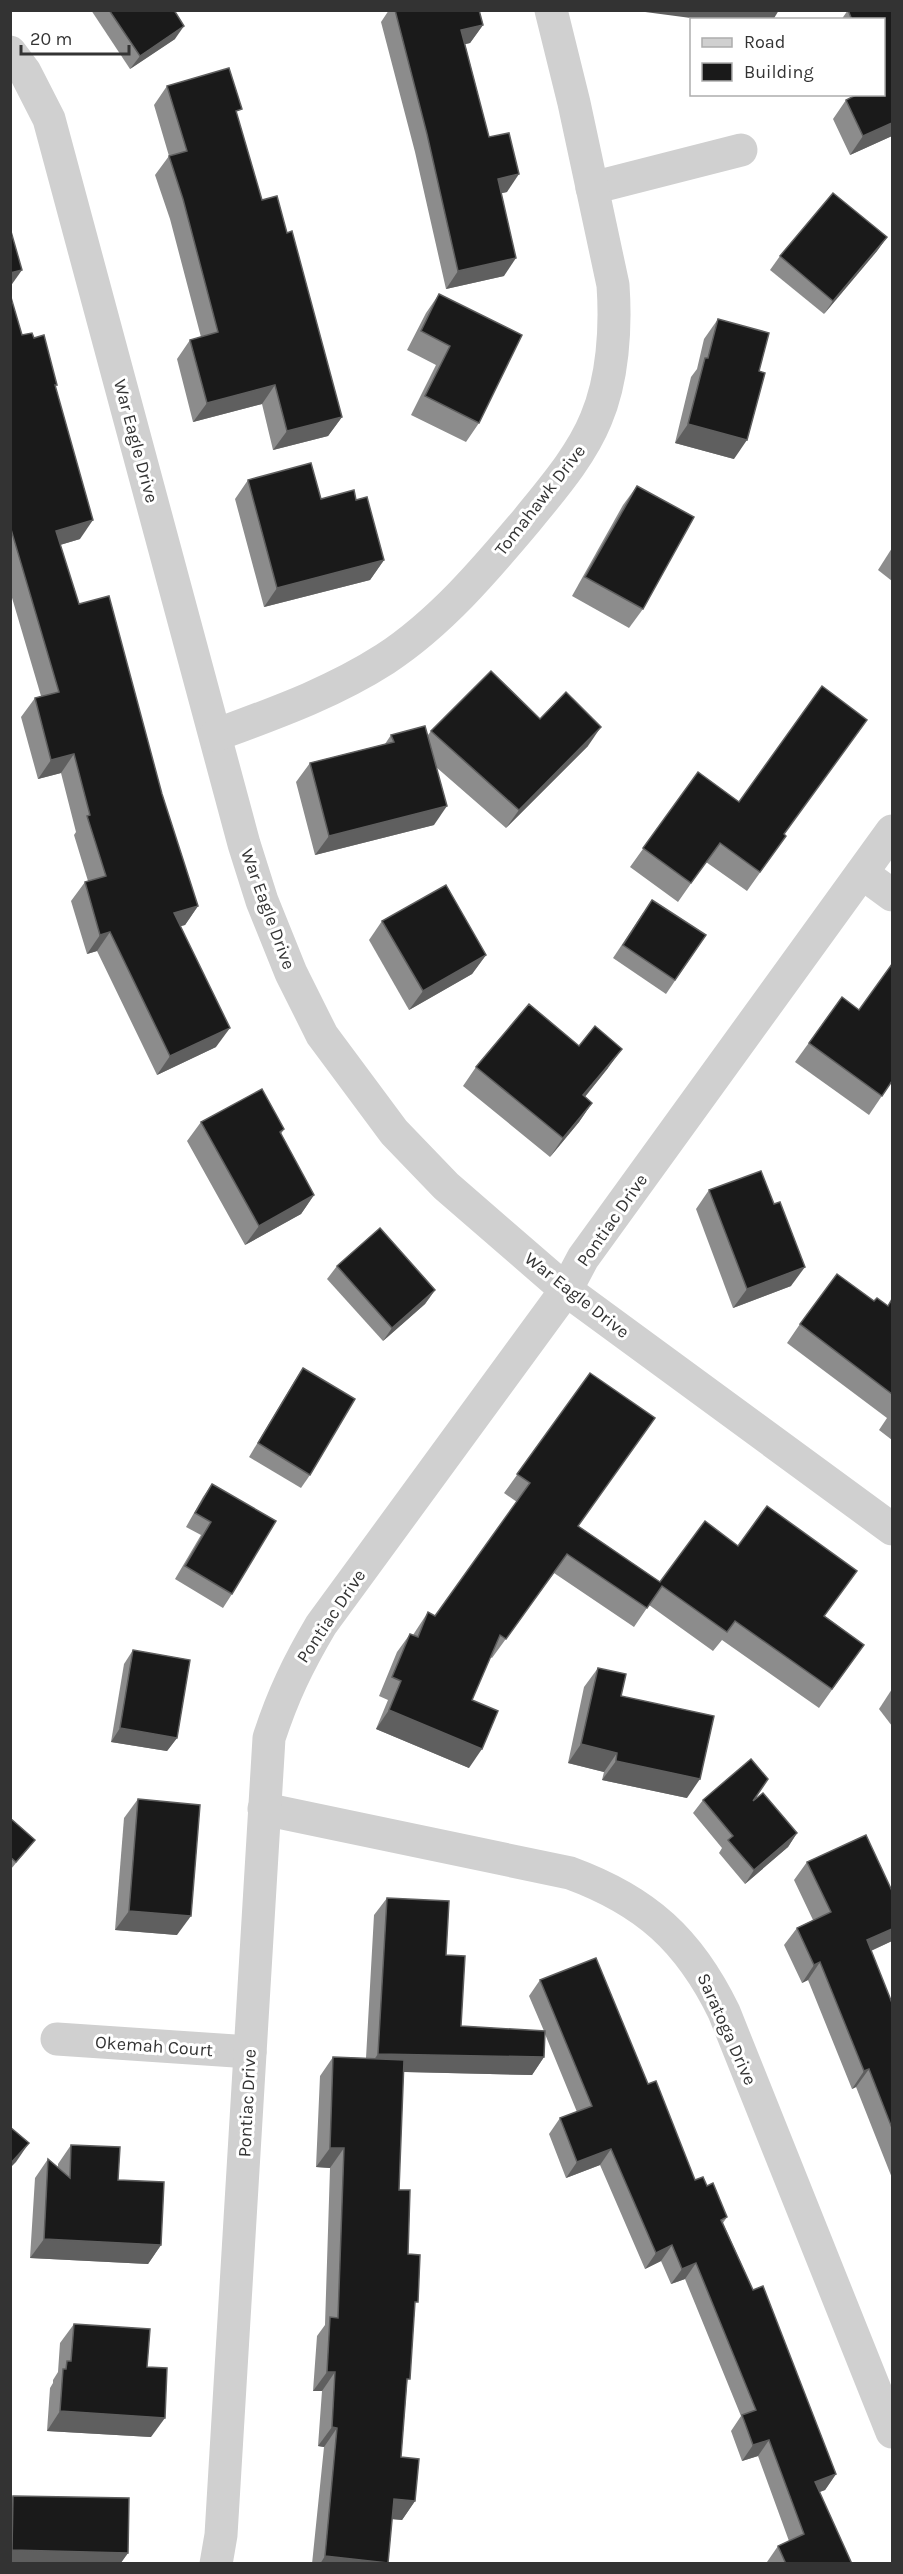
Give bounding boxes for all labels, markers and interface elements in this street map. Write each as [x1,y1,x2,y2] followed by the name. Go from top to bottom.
[21,18,129,56] scale bar
[690,18,885,96] legend
[30,28,72,50] text: 20 m
[744,31,785,53] text: Road
[744,61,814,83] text: Building
[109,377,163,505] street label: War Eagle Drive
[490,440,590,560] street label: Tomahawk Drive
[236,846,300,972] street label: War Eagle Drive
[572,1169,652,1271] street label: Pontiac Drive
[520,1247,634,1343] street label: War Eagle Drive
[292,1565,370,1667] street label: Pontiac Drive
[693,1970,761,2088] street label: Saratoga Drive
[94,2031,214,2061] street label: Okemah Court
[233,2048,261,2158] street label: Pontiac Drive

